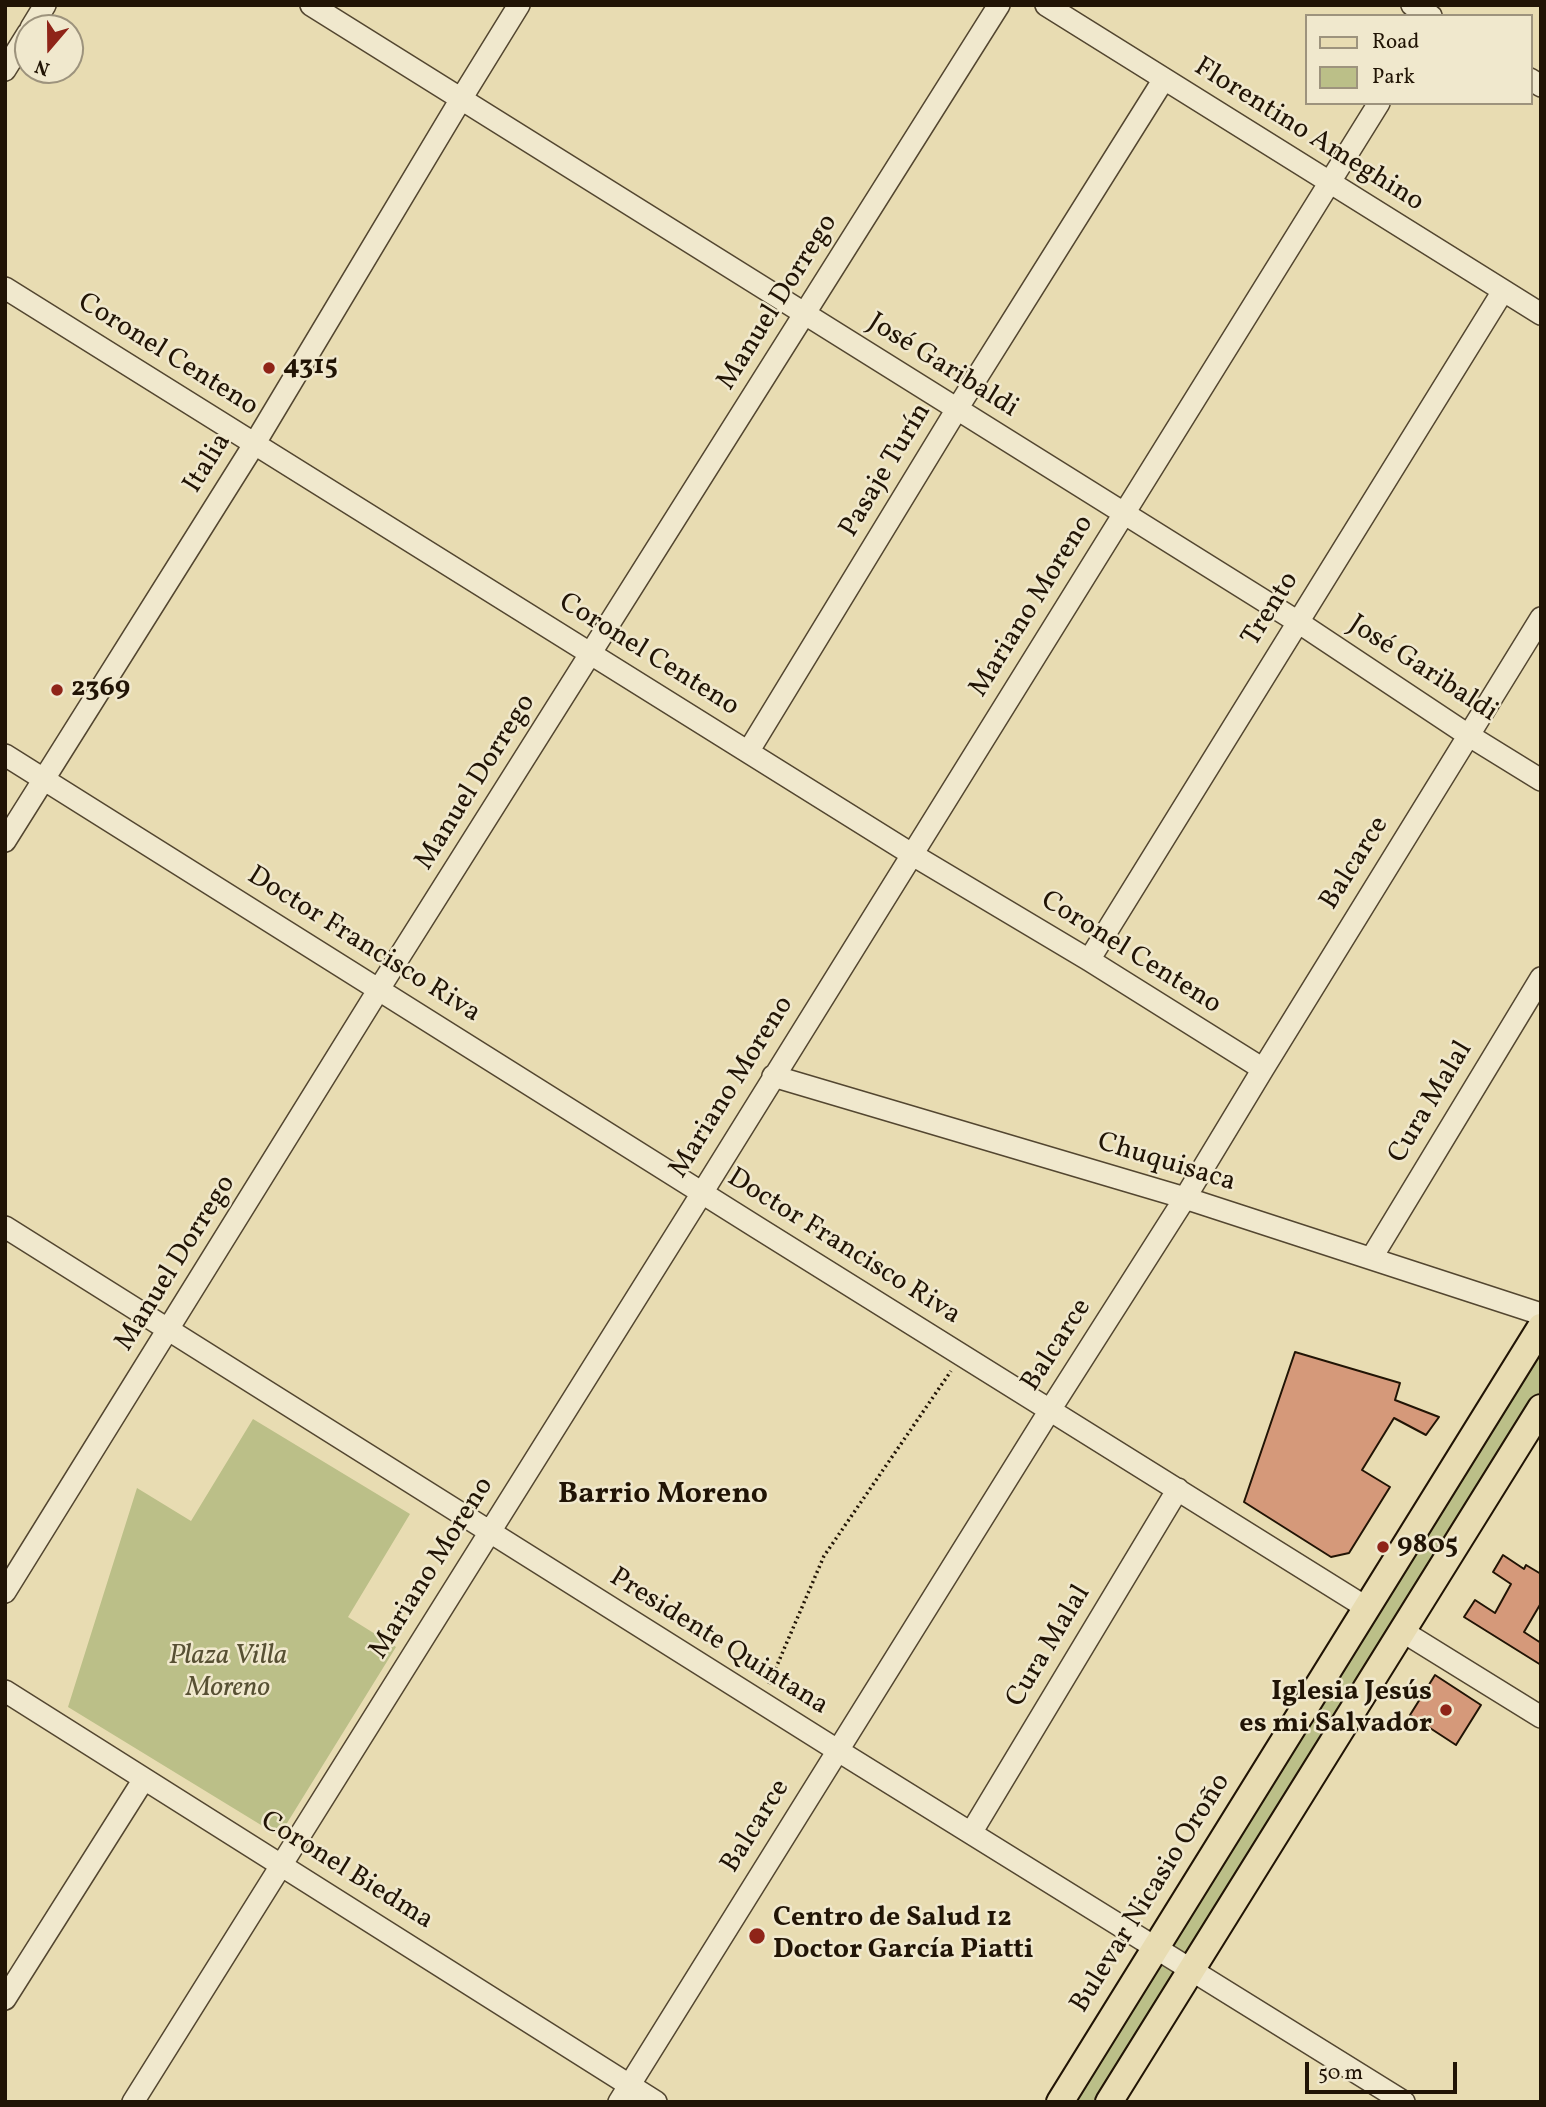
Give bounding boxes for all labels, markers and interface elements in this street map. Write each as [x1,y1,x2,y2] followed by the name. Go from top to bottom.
[14,14,84,84] north arrow
[1304,14,1532,105] legend
[1372,28,1419,57] text: Road
[32,52,53,81] text: N
[1187,52,1429,220] street label: Florentino Ameghino
[1372,63,1415,92] text: Park
[711,209,847,397] street label: Manuel Dorrego
[71,287,263,425] street label: Coronel Centeno
[860,307,1024,427] street label: José Garibaldi
[283,351,338,385] place label: 4315
[261,360,277,376] marker: 4315
[834,398,940,544] street label: Pasaje Turín
[178,428,240,500] street label: Italia
[964,510,1102,704] street label: Mariano Moreno
[1236,567,1308,653] street label: Trento
[552,587,744,725] street label: Coronel Centeno
[1341,609,1503,731] street label: José Garibaldi
[71,673,130,707] place label: 2369
[49,682,65,698] marker: 2369
[409,689,545,877] street label: Manuel Dorrego
[1314,811,1398,917] street label: Balcarce
[240,860,486,1032] street label: Doctor Francisco Riva
[1034,885,1226,1023] street label: Coronel Centeno
[664,991,802,1185] street label: Mariano Moreno
[1383,1036,1481,1170] street label: Cura Malal
[1093,1127,1239,1201] street label: Chuquisaca
[720,1162,966,1334] street label: Doctor Francisco Riva
[109,1170,245,1358] street label: Manuel Dorrego
[1016,1293,1100,1399] street label: Balcarce
[364,1472,502,1666] street label: Mariano Moreno
[558,1478,768,1514] district label: Barrio Moreno
[1397,1530,1458,1564] place label: 9805
[1375,1539,1391,1555] marker: 9805
[602,1562,834,1724] street label: Presidente Quintana
[1001,1580,1099,1714] street label: Cura Malal
[169,1641,287,1707] park label: Plaza Villa Moreno
[1239,1677,1432,1743] place label: Iglesia Jesús es mi Salvador
[1438,1702,1454,1718] marker: Iglesia Jesús es mi Salvador
[1065,1768,1239,2020] street label: Bulevar Nicasio Oroño
[715,1774,799,1880] street label: Balcarce
[253,1805,439,1939] street label: Coronel Biedma
[773,1903,1034,1969] place label: Centro de Salud 12 Doctor García Piatti
[747,1926,767,1946] marker: Centro de Salud 12 Doctor García Piatti
[1308,2048,1460,2092] scale bar
[1318,2059,1363,2088] text: 50 m

